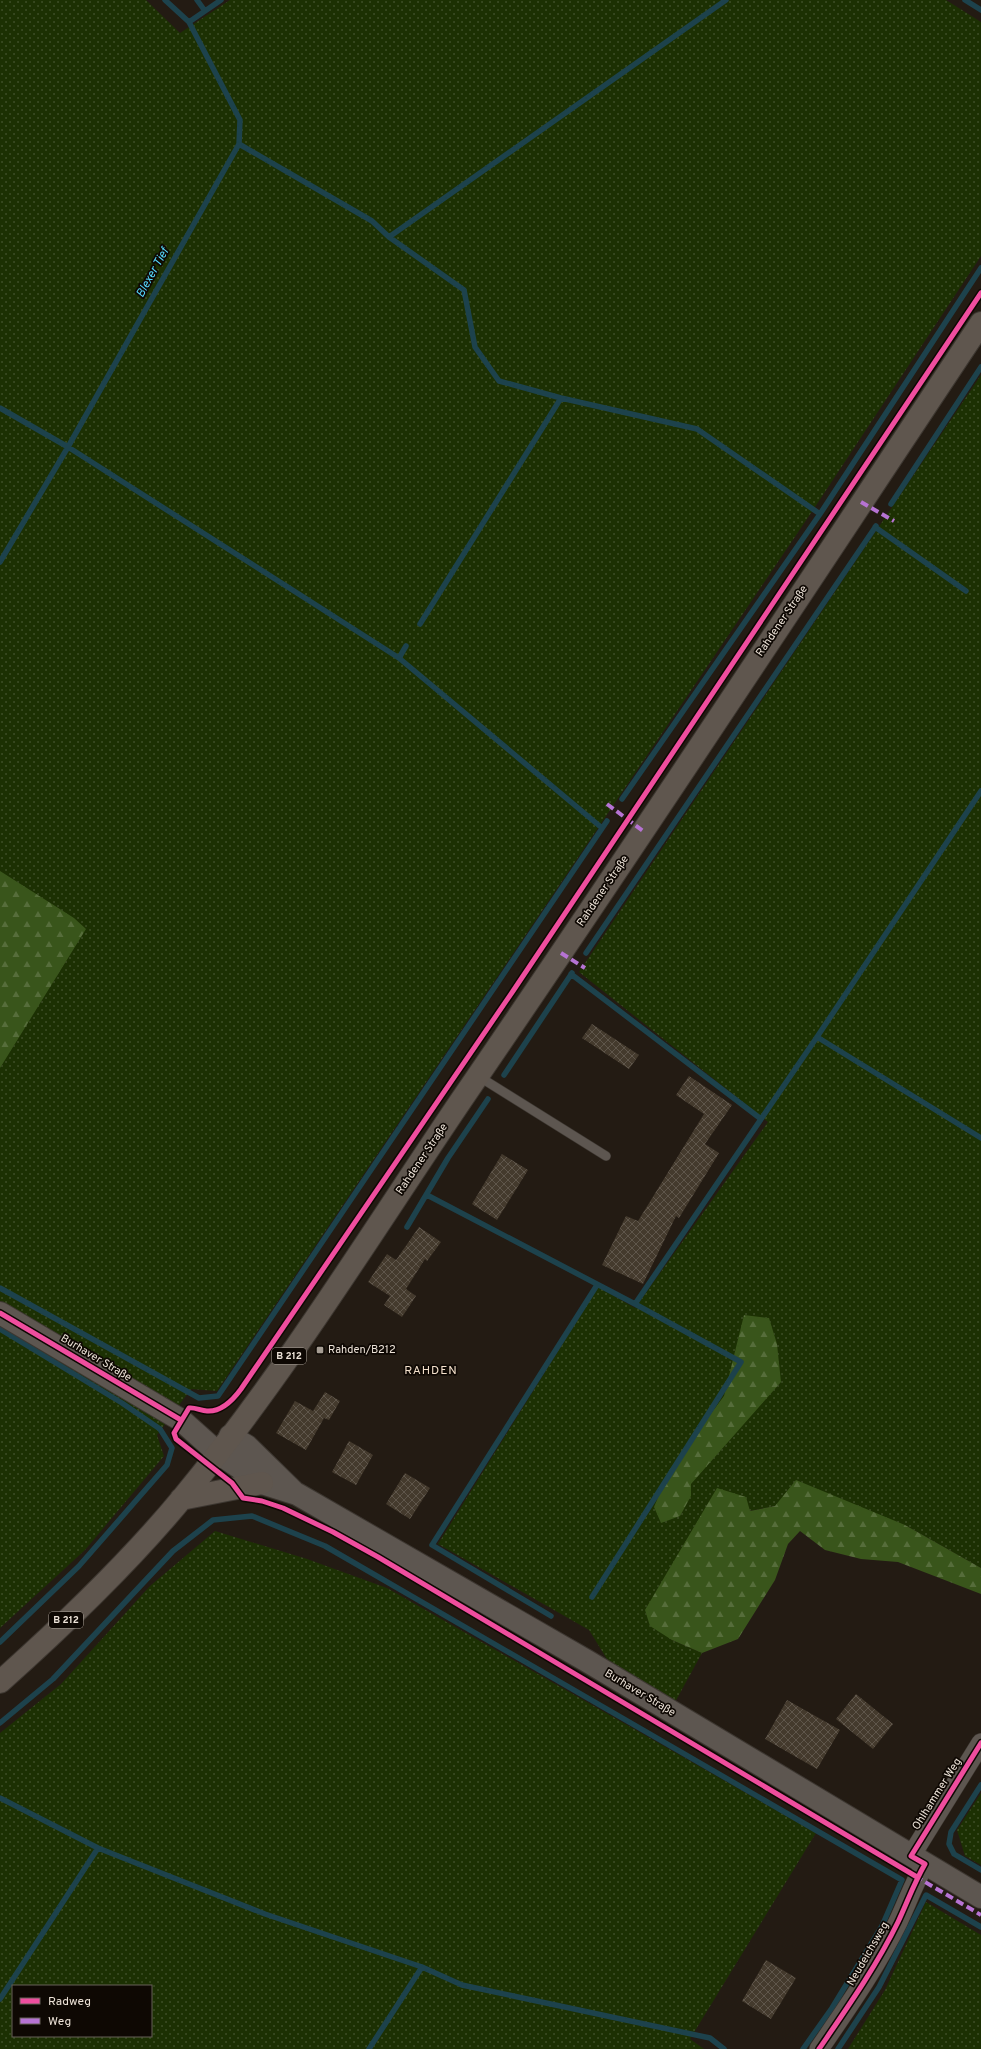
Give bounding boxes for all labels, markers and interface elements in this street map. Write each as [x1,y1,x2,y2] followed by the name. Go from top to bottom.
[133,243,174,301] water label: Blexer Tief
[753,583,811,659] street label: Rahdener Straße
[574,853,632,929] street label: Rahdener Straße
[393,1121,451,1197] street label: Rahdener Straße
[58,1331,134,1385] street label: Burhaver Straße
[328,1343,396,1357] place label: Rahden/B212
[315,1345,325,1355] marker: Rahden/B212
[272,1348,306,1364] road number: B 212
[404,1363,458,1379] district label: RAHDEN
[49,1612,83,1628] road number: B 212
[602,1666,678,1720] street label: Burhaver Straße
[909,1755,965,1833] street label: Ohlhammer Weg
[844,1920,892,1988] street label: Neudeichsweg
[12,1985,152,2037] legend
[48,1994,91,2010] text: Radweg
[48,2014,71,2030] text: Weg

